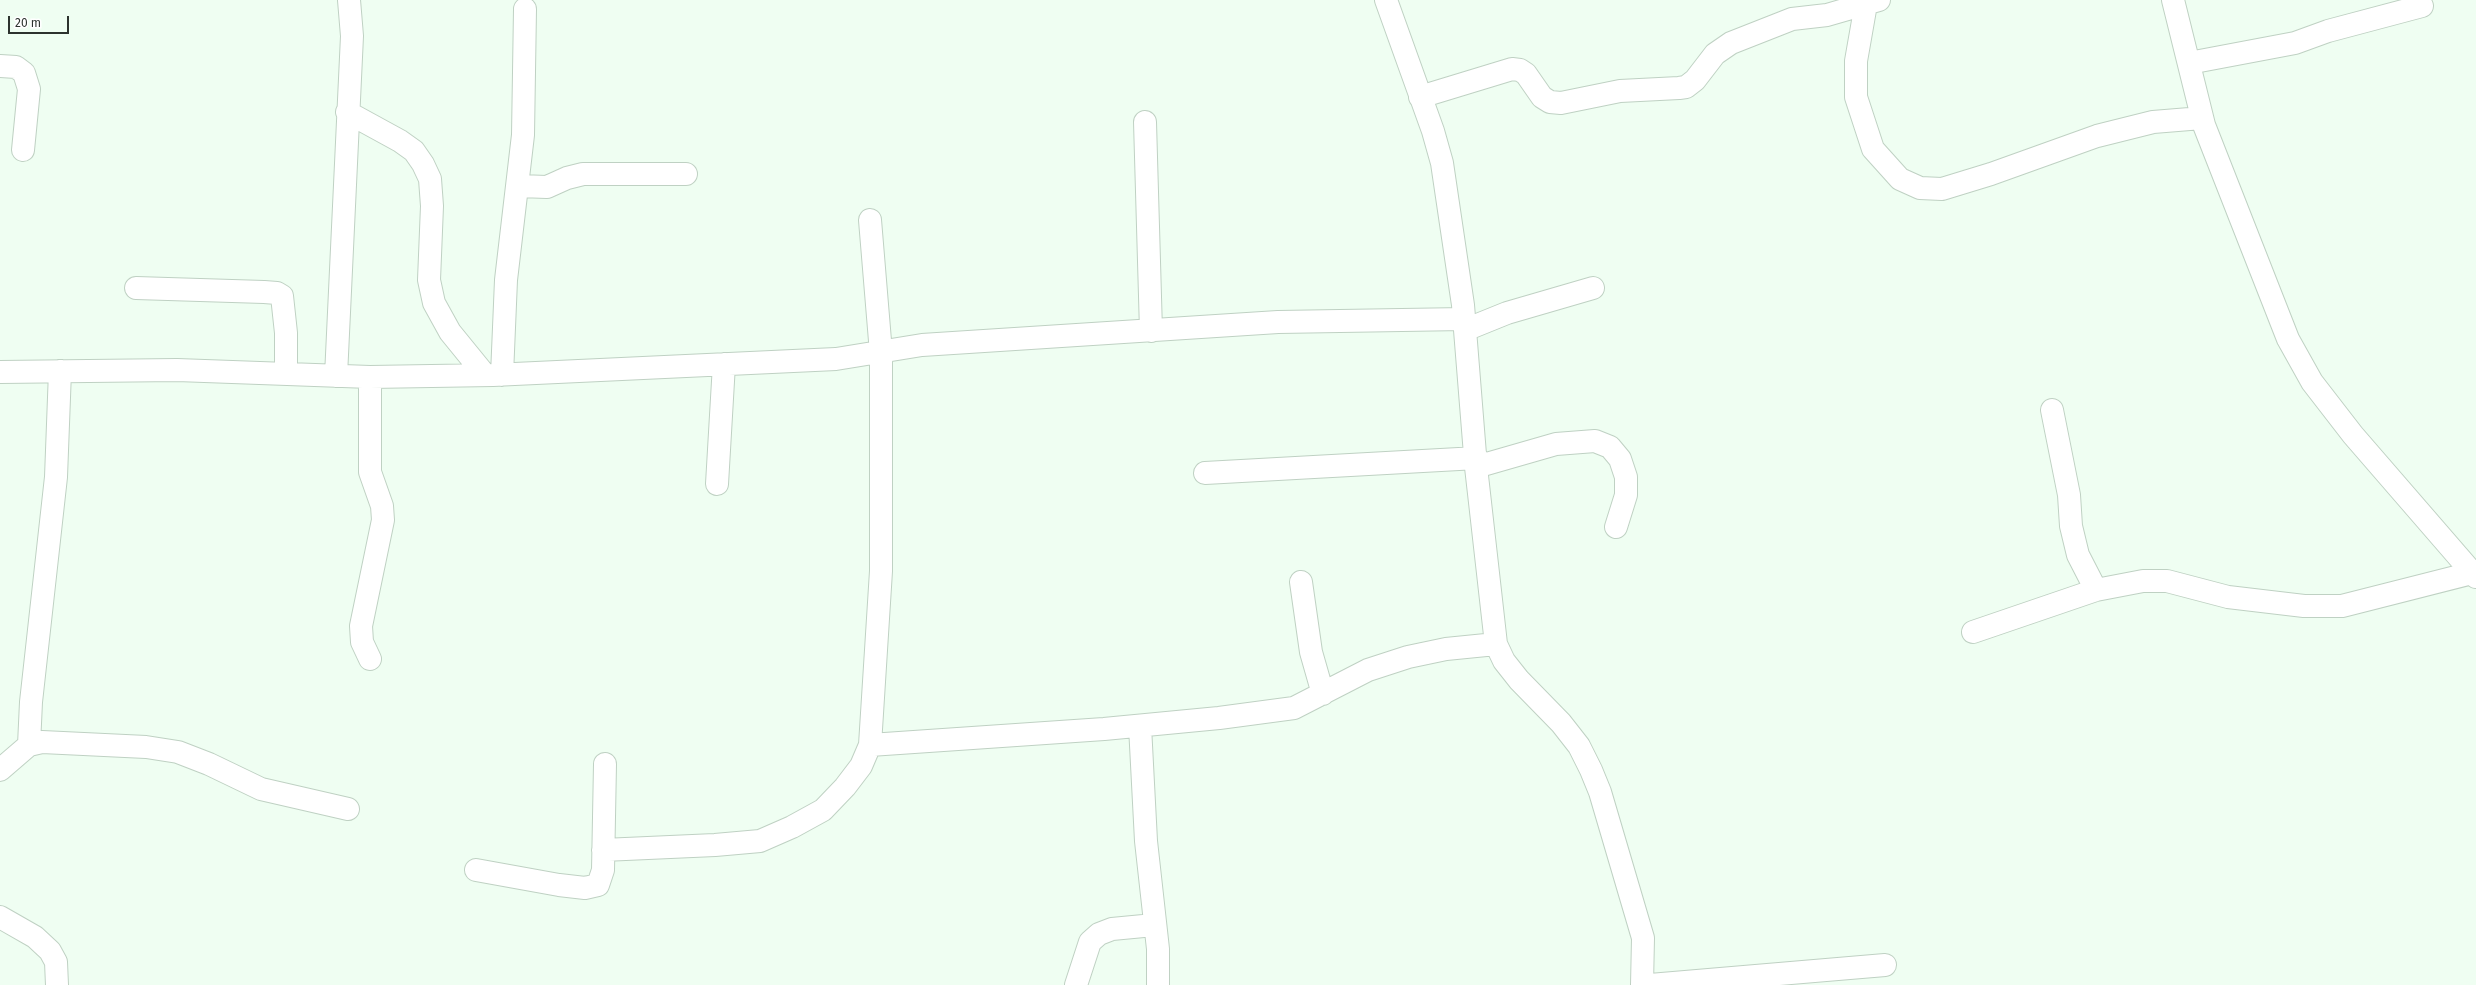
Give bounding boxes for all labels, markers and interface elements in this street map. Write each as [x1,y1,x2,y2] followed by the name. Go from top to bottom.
[10,8,71,34] scale bar
[15,16,41,30] text: 20 m

